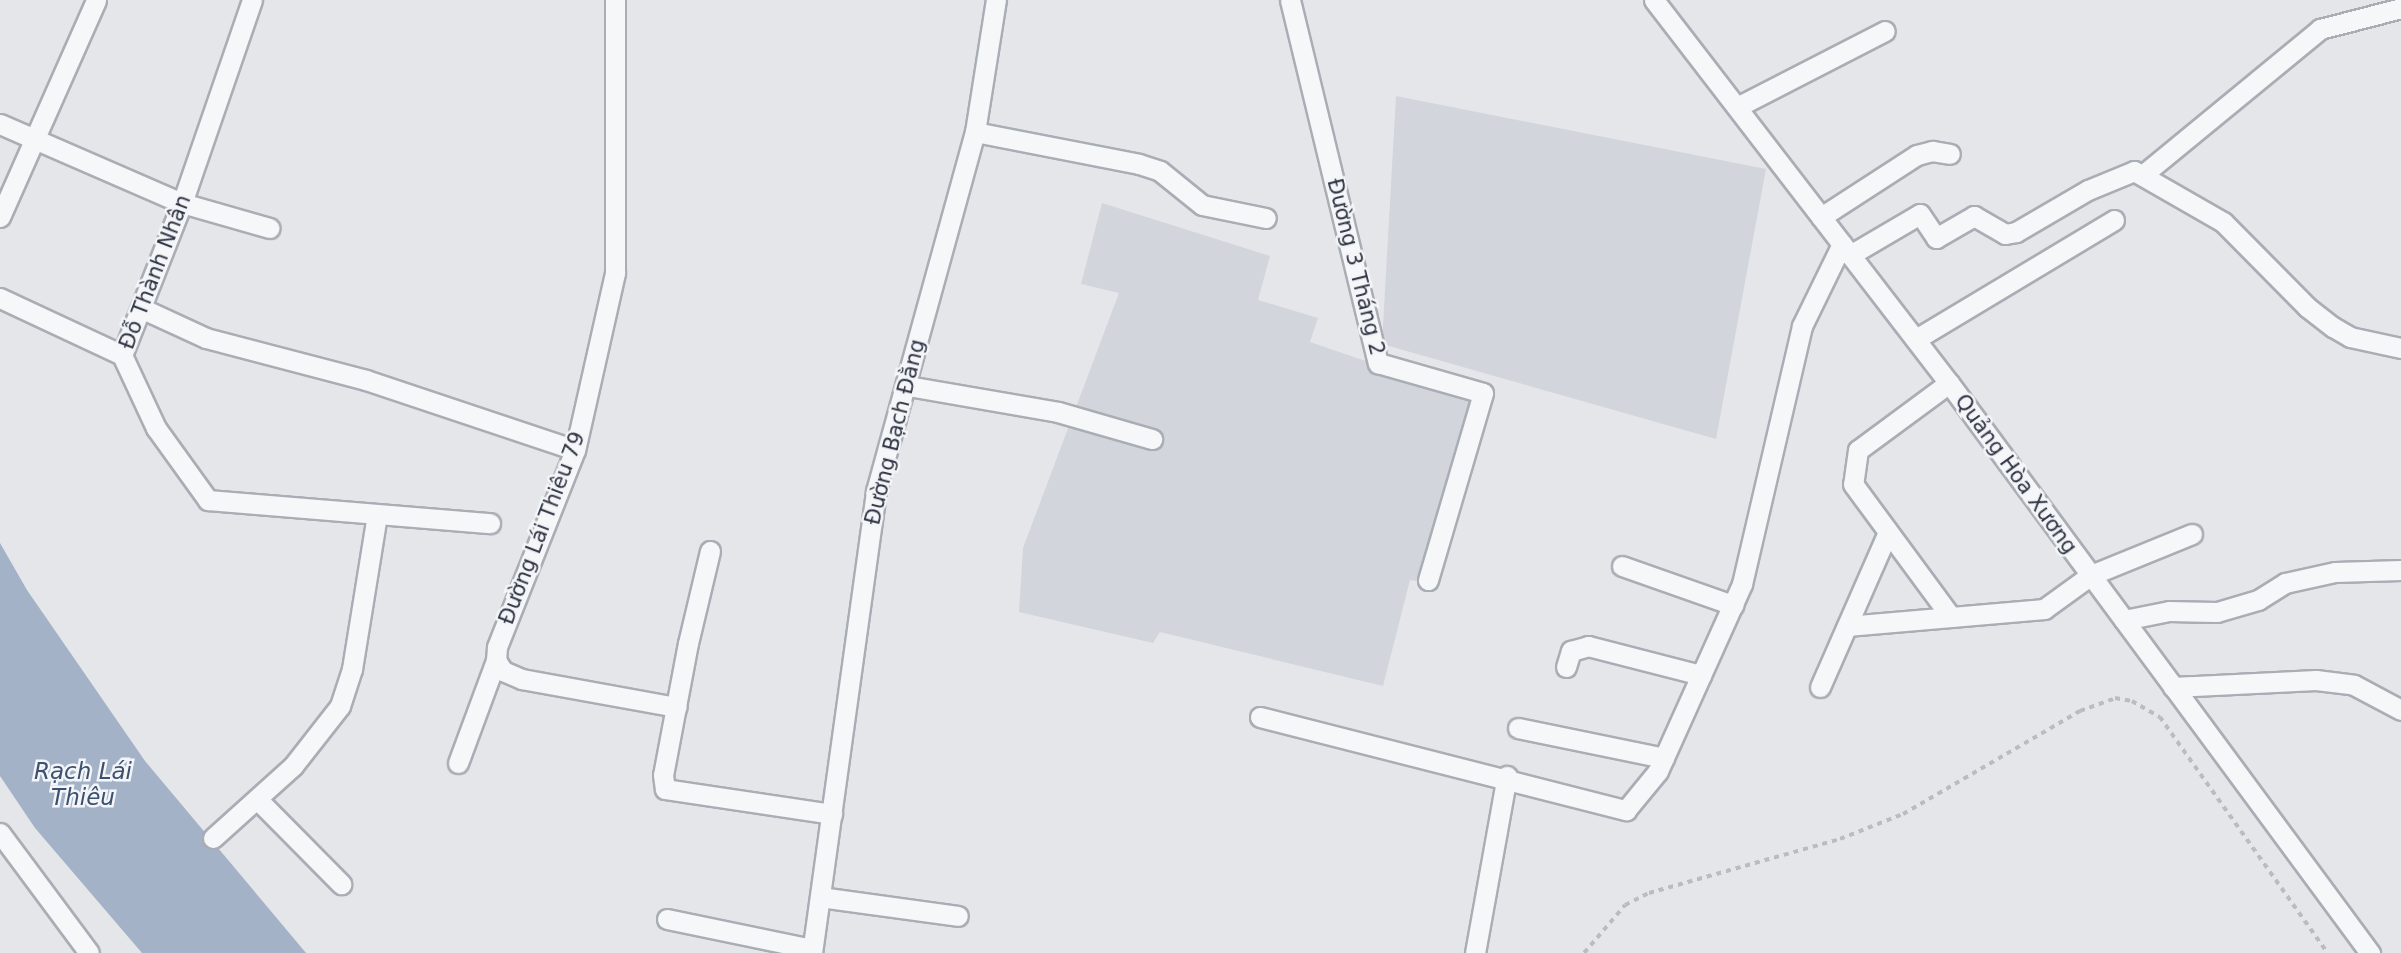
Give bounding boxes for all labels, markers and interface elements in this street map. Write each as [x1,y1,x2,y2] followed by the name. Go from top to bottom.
[1322,176,1390,358] street label: Đường 3 Tháng 2
[114,191,196,353] street label: Đỗ Thành Nhân
[860,337,930,527] street label: Đường Bạch Đằng
[1950,389,2082,559] street label: Quảng Hòa Xương
[494,428,590,628] street label: Đường Lái Thiêu 79
[34,757,132,811] water label: Rạch Lái Thiêu

